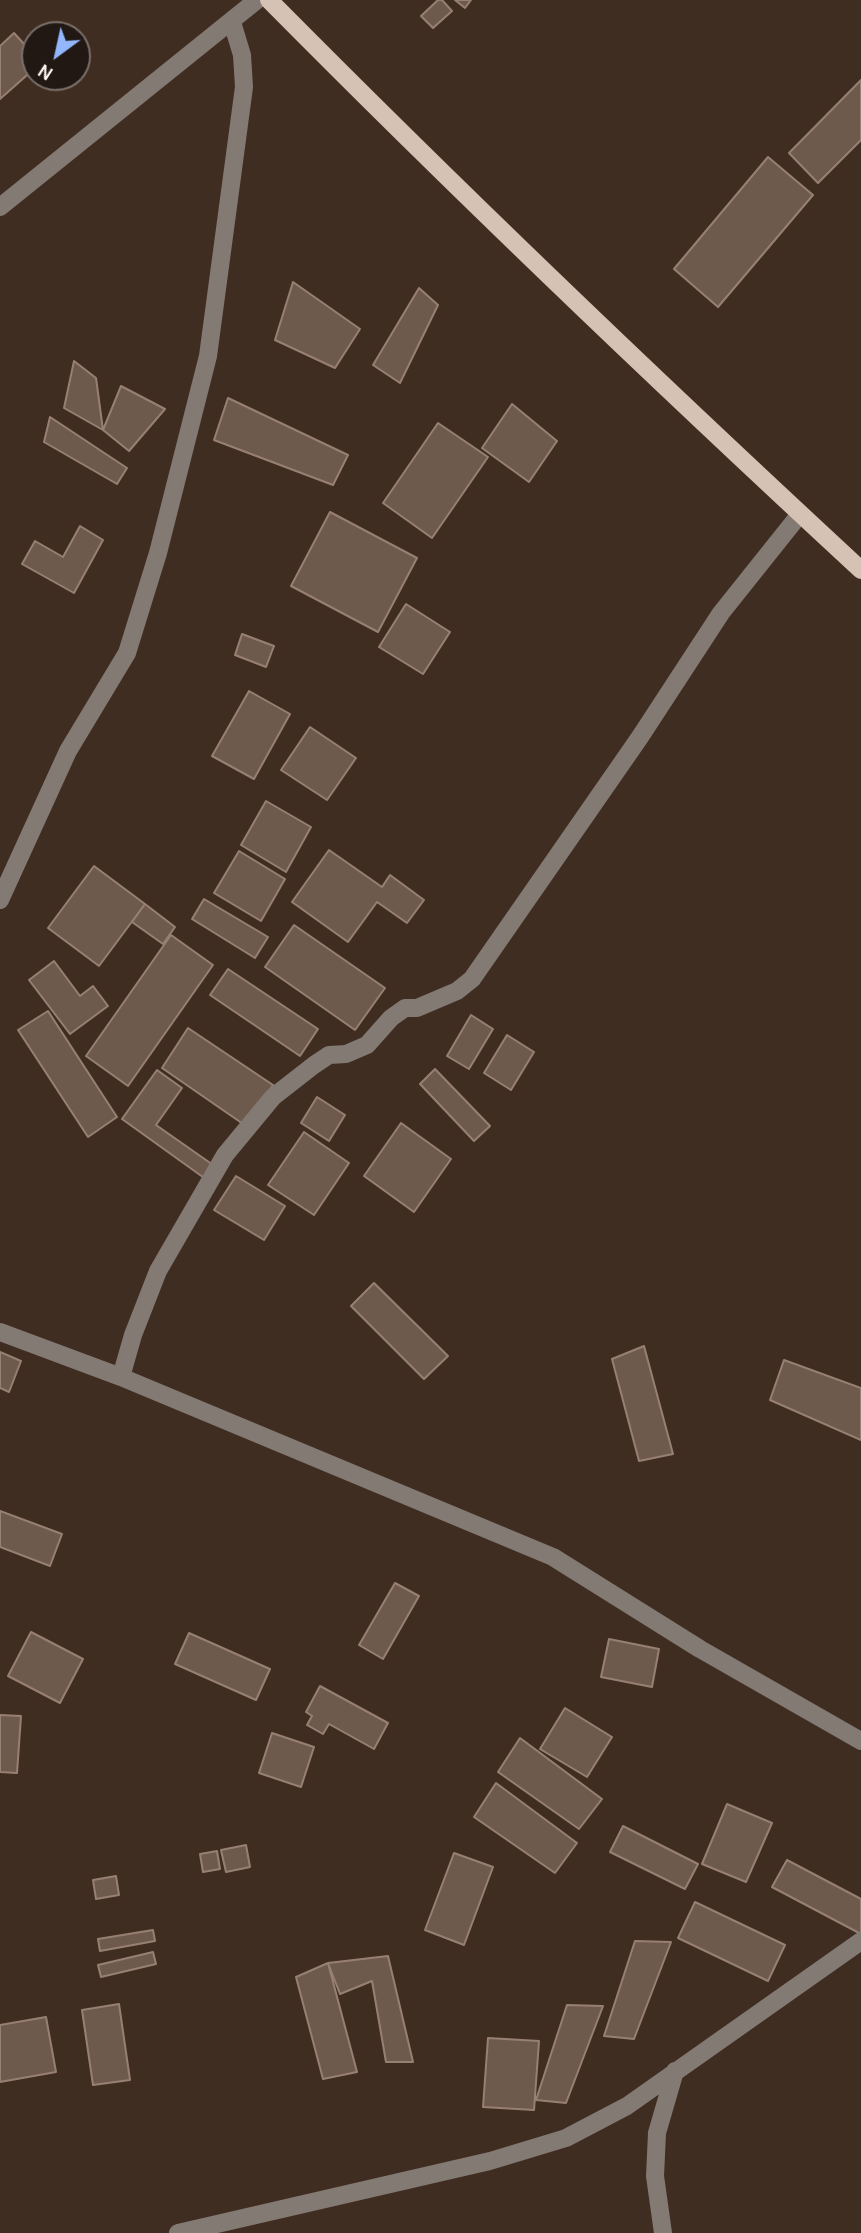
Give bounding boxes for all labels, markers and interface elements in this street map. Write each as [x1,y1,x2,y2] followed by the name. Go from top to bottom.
[21,21,91,91] north arrow
[34,59,57,85] text: N

